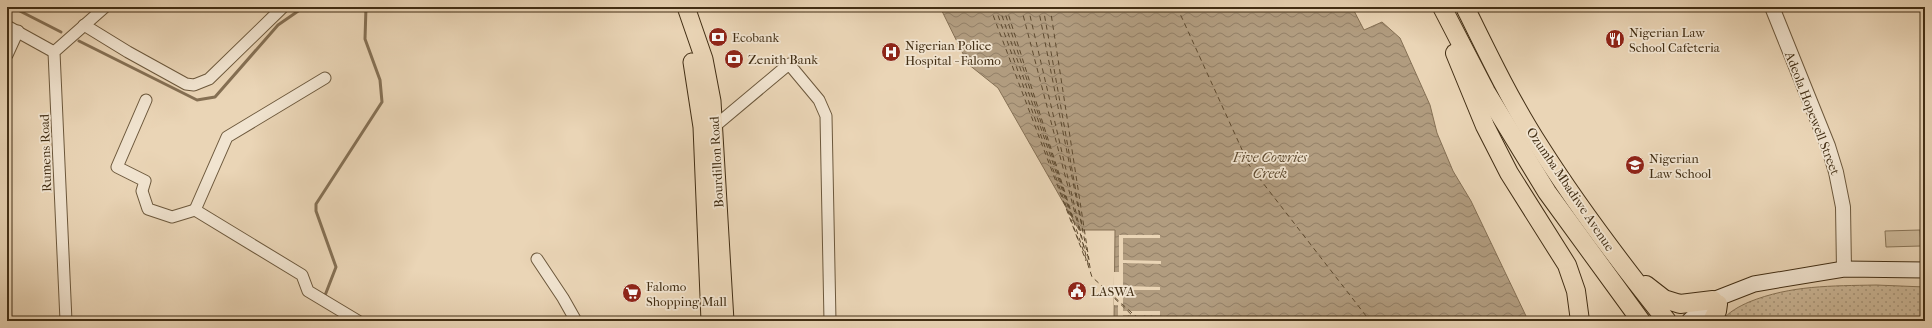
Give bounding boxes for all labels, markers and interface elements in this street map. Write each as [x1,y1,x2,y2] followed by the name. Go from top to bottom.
[1629,25,1721,55] place label: Nigerian Law School Cafeteria
[707,26,729,48] bank icon: Ecobank
[1604,28,1626,50] restaurant icon: Nigerian Law School Cafeteria
[732,30,780,45] place label: Ecobank
[905,38,1001,68] place label: Nigerian Police Hospital - Falomo
[880,41,902,63] hospital icon: Nigerian Police Hospital - Falomo
[723,48,745,70] bank icon: Zenith Bank
[1782,48,1843,177] street label: Adeola Hopewell Street
[748,52,818,67] place label: Zenith Bank
[37,113,54,192] street label: Rumens Road
[707,115,726,208] street label: Bourdillon Road
[1524,125,1618,254] street label: Ozumba Mbadiwe Avenue
[1232,149,1308,182] water label: Five Cowries Creek
[1649,151,1712,181] place label: Nigerian Law School
[1624,154,1646,176] school or university icon: Nigerian Law School
[646,279,727,309] place label: Falomo Shopping Mall
[1066,280,1088,302] public building icon: LASWA
[621,282,643,304] supermarket icon: Falomo Shopping Mall
[1091,284,1135,299] place label: LASWA

